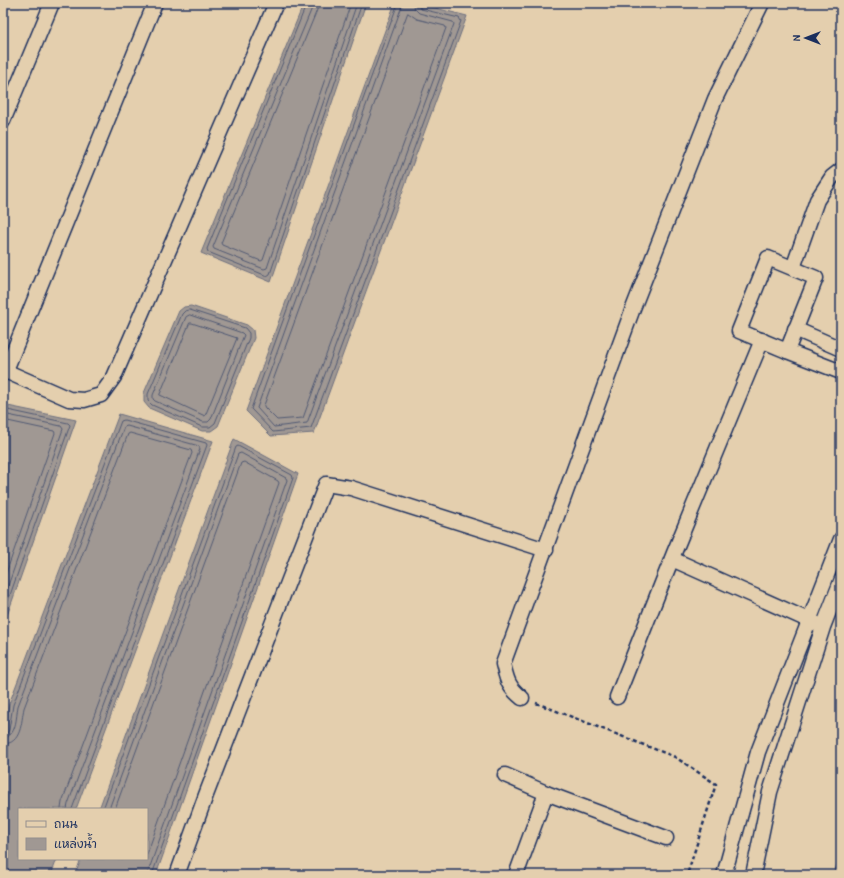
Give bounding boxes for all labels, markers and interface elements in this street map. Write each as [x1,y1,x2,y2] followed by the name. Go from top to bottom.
[786,18,826,58] north arrow
[789,35,803,41] text: N
[18,808,148,860] legend
[54,815,78,832] text: ถนน
[54,833,97,852] text: แหล่งน้ำ

